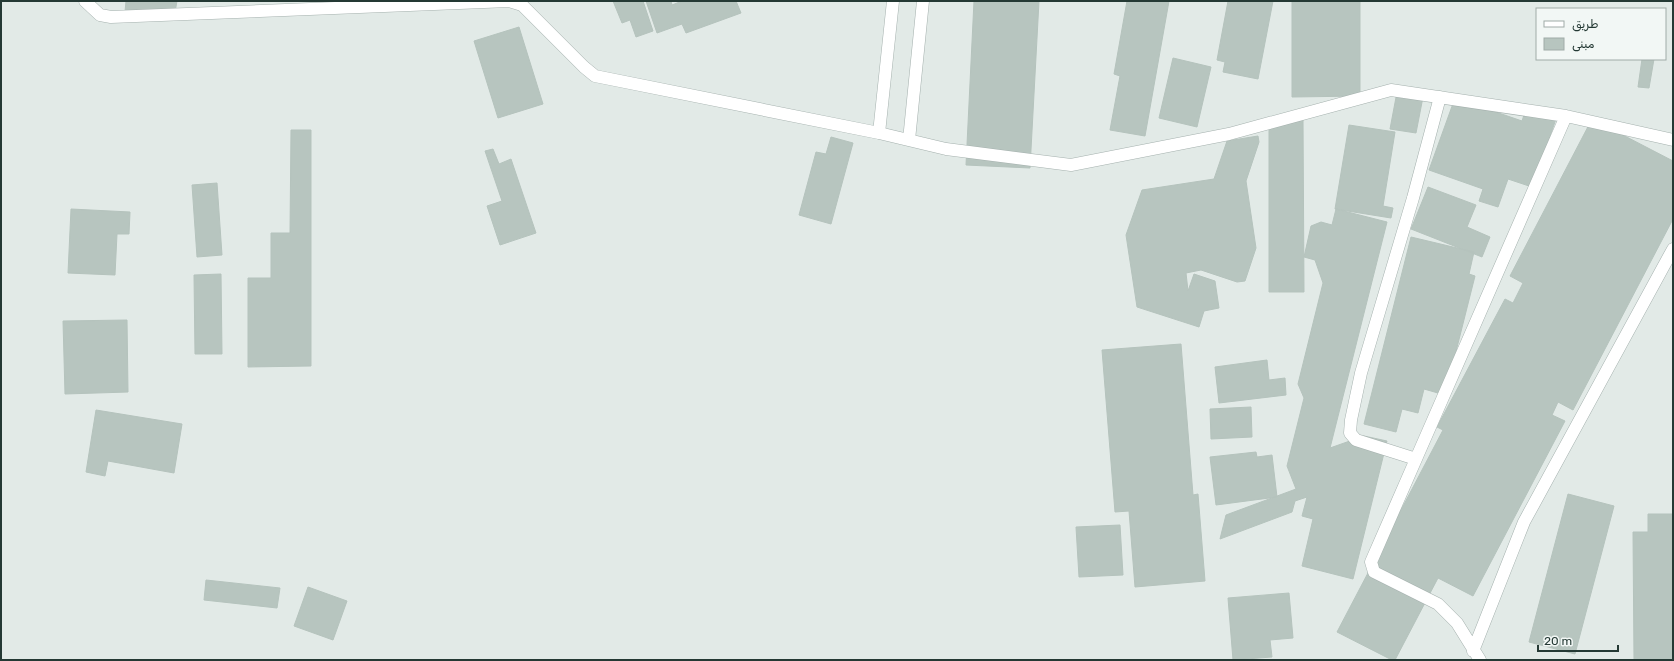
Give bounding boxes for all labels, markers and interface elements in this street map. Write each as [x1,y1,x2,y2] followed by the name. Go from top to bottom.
[1536,8,1666,60] legend
[1572,17,1598,32] text: طريق
[1572,37,1595,52] text: مبنى
[1538,627,1618,653] scale bar
[1544,634,1572,648] text: 20 m

